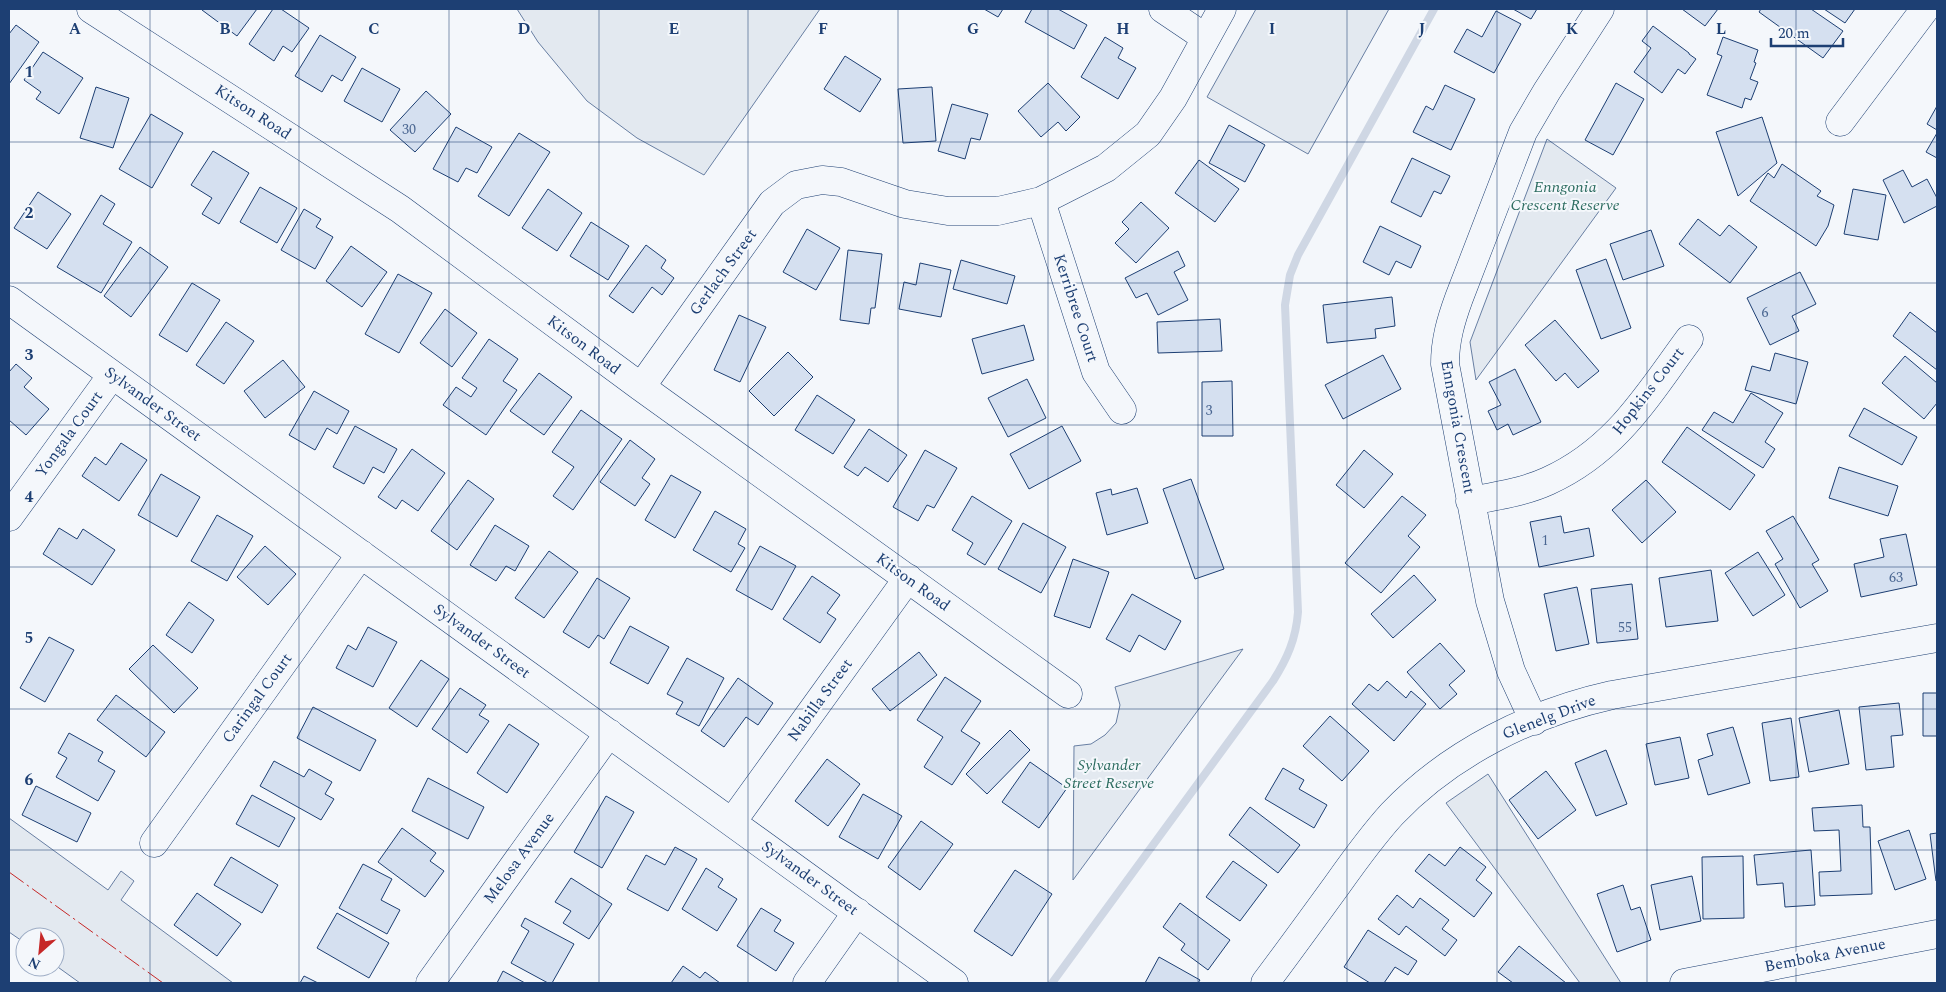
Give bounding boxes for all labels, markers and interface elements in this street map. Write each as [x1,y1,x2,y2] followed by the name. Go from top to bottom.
[1771,15,1844,47] scale bar
[69,17,82,41] text: A
[219,17,231,41] text: B
[368,17,380,41] text: C
[518,17,531,41] text: D
[669,17,679,41] text: E
[818,17,828,41] text: F
[967,17,979,41] text: G
[1116,17,1130,41] text: H
[1269,17,1275,41] text: I
[1419,17,1426,41] text: J
[1566,17,1579,41] text: K
[1716,17,1726,41] text: L
[1778,22,1810,45] text: 20 m
[25,60,33,84] text: 1
[210,78,296,146] street label: Kitson Road
[402,119,416,140] house number: 30
[1511,175,1619,217] park label: Enngonia Crescent Reserve
[25,201,34,225] text: 2
[683,223,763,320] street label: Gerlach Street
[1047,251,1105,366] street label: Kerribree Court
[1762,302,1769,323] house number: 6
[542,309,626,381] street label: Kitson Road
[1606,342,1690,440] street label: Hopkins Court
[25,343,34,367] text: 3
[1434,358,1482,496] street label: Enngonia Crescent
[99,360,207,448] street label: Sylvander Street
[29,385,109,482] street label: Yongala Court
[1206,400,1213,421] house number: 3
[25,485,34,509] text: 4
[1542,530,1549,551] house number: 1
[871,547,955,617] street label: Kitson Road
[1889,567,1903,588] house number: 63
[428,597,536,685] street label: Sylvander Street
[1618,617,1632,638] house number: 55
[25,626,33,650] text: 5
[216,648,298,748] street label: Caringal Court
[782,653,859,747] street label: Nabilla Street
[1499,688,1599,746] street label: Glenelg Drive
[1064,753,1154,795] park label: Sylvander Street Reserve
[25,768,34,792] text: 6
[478,807,560,909] street label: Melosa Avenue
[756,834,864,922] street label: Sylvander Street
[15,927,65,977] north arrow
[1762,931,1888,979] street label: Bemboka Avenue
[24,951,44,975] text: N

